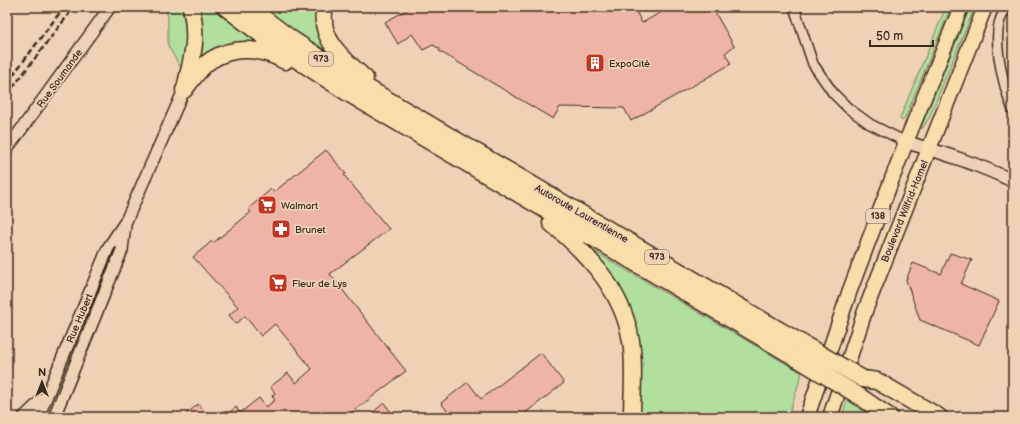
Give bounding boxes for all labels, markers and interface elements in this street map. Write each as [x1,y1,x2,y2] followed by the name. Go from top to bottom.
[870,22,933,48] scale bar
[876,29,903,44] text: 50 m
[35,47,85,110] street label: Rue Soumande
[309,52,333,66] road number: 973
[584,52,606,74] building icon: ExpoCité
[609,58,650,70] place label: ExpoCité
[879,159,931,264] street label: Boulevard Wilfrid-Hamel
[533,182,631,246] street label: Autoroute Laurentienne
[256,194,278,216] supermarket icon: Walmart
[281,200,318,212] place label: Walmart
[866,209,890,223] road number: 138
[270,218,292,240] pharmacy icon: Brunet
[295,224,326,236] place label: Brunet
[645,250,669,264] road number: 973
[267,272,289,294] supermarket icon: Fleur de Lys
[292,278,347,290] place label: Fleur de Lys
[64,292,96,345] street label: Rue Hubert
[22,362,62,402] north arrow
[38,366,46,379] text: N

